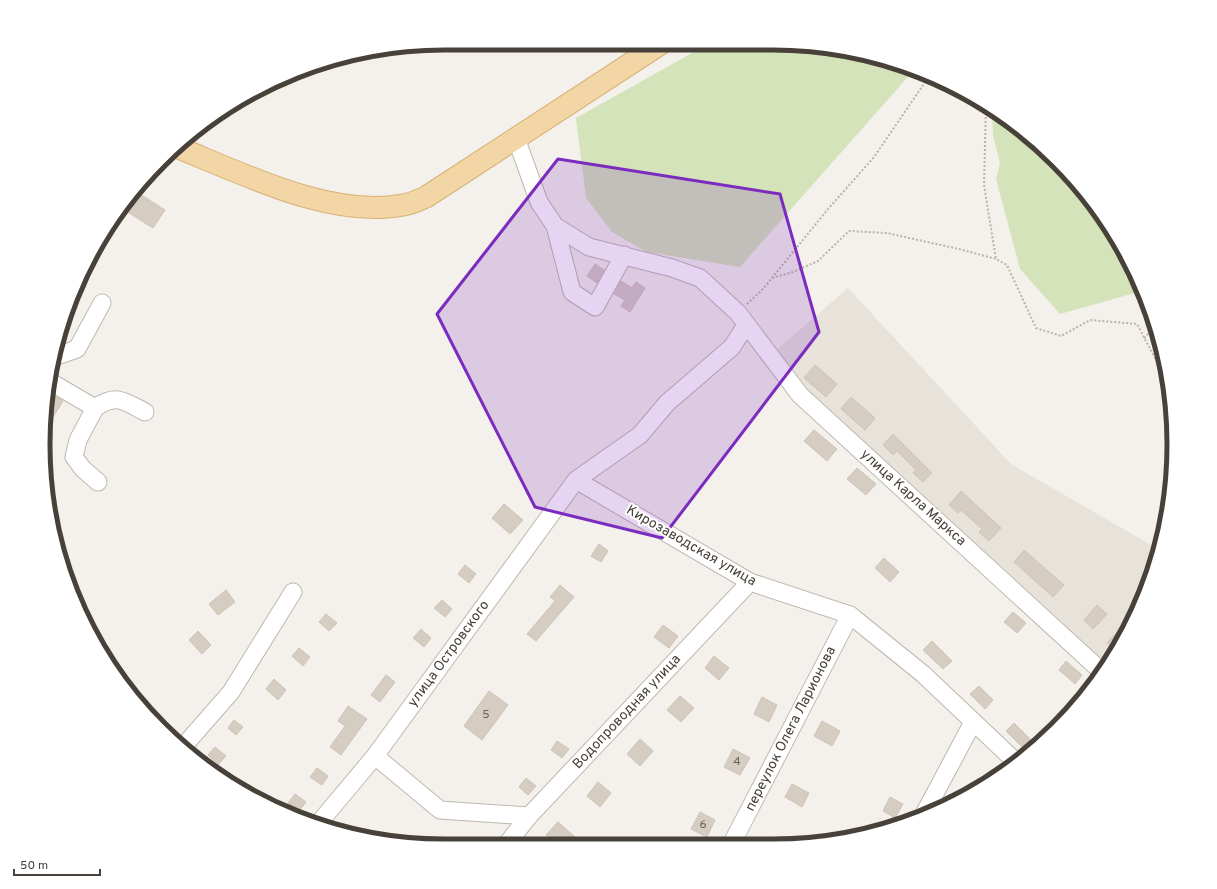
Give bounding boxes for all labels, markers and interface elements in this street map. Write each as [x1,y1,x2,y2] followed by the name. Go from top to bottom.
[857,446,969,550] street label: улица Карла Маркса
[623,502,759,590] street label: Кирозаводская улица
[405,597,493,711] street label: улица Островского
[742,644,840,814] street label: переулок Олега Ларионова
[569,651,685,773] street label: Водопроводная улица
[482,707,490,723] house number: 5
[733,754,741,770] house number: 4
[699,817,707,833] house number: 6
[14,851,100,877] scale bar
[20,858,48,874] text: 50 m

